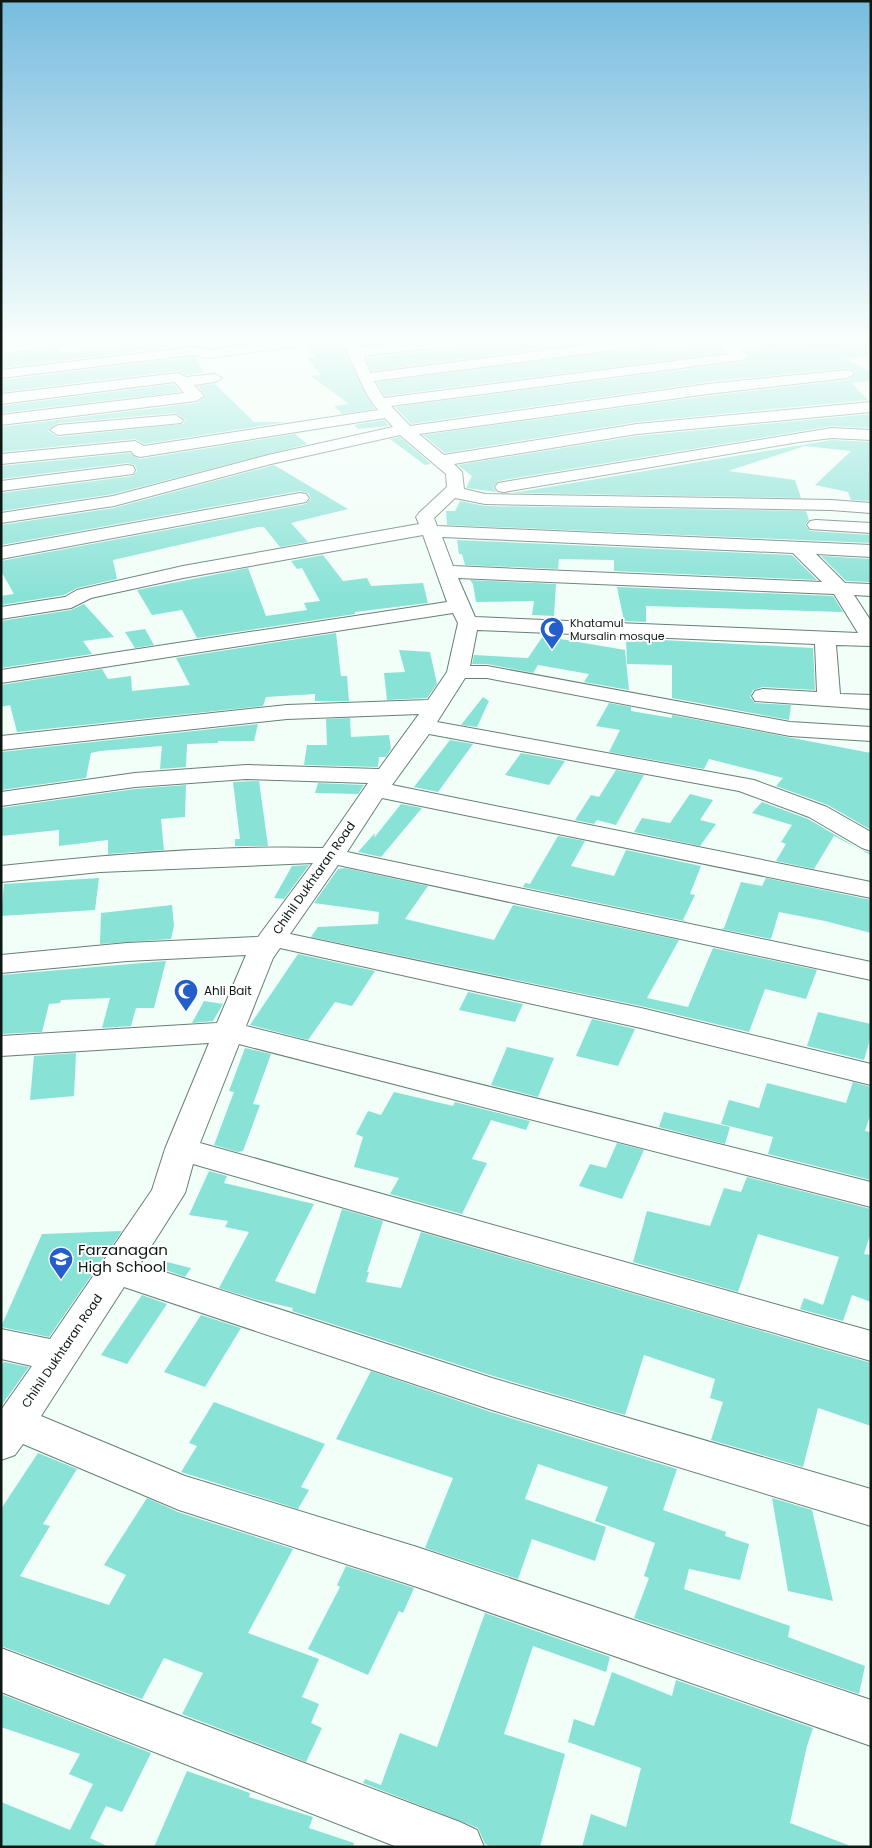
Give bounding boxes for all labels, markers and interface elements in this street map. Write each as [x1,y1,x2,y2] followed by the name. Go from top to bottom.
[570,615,665,644] place label: Khatamul Mursalin mosque
[539,616,565,650] mosque icon: Khatamul Mursalin mosque
[268,818,359,937] street label: Chihil Dukhtaran Road
[173,978,199,1012] mosque icon: Ahli Bait
[204,982,252,999] place label: Ahli Bait
[78,1239,168,1277] place label: Farzanagan High School
[48,1246,74,1280] school or university icon: Farzanagan High School
[17,1290,106,1411] street label: Chihil Dukhtaran Road

